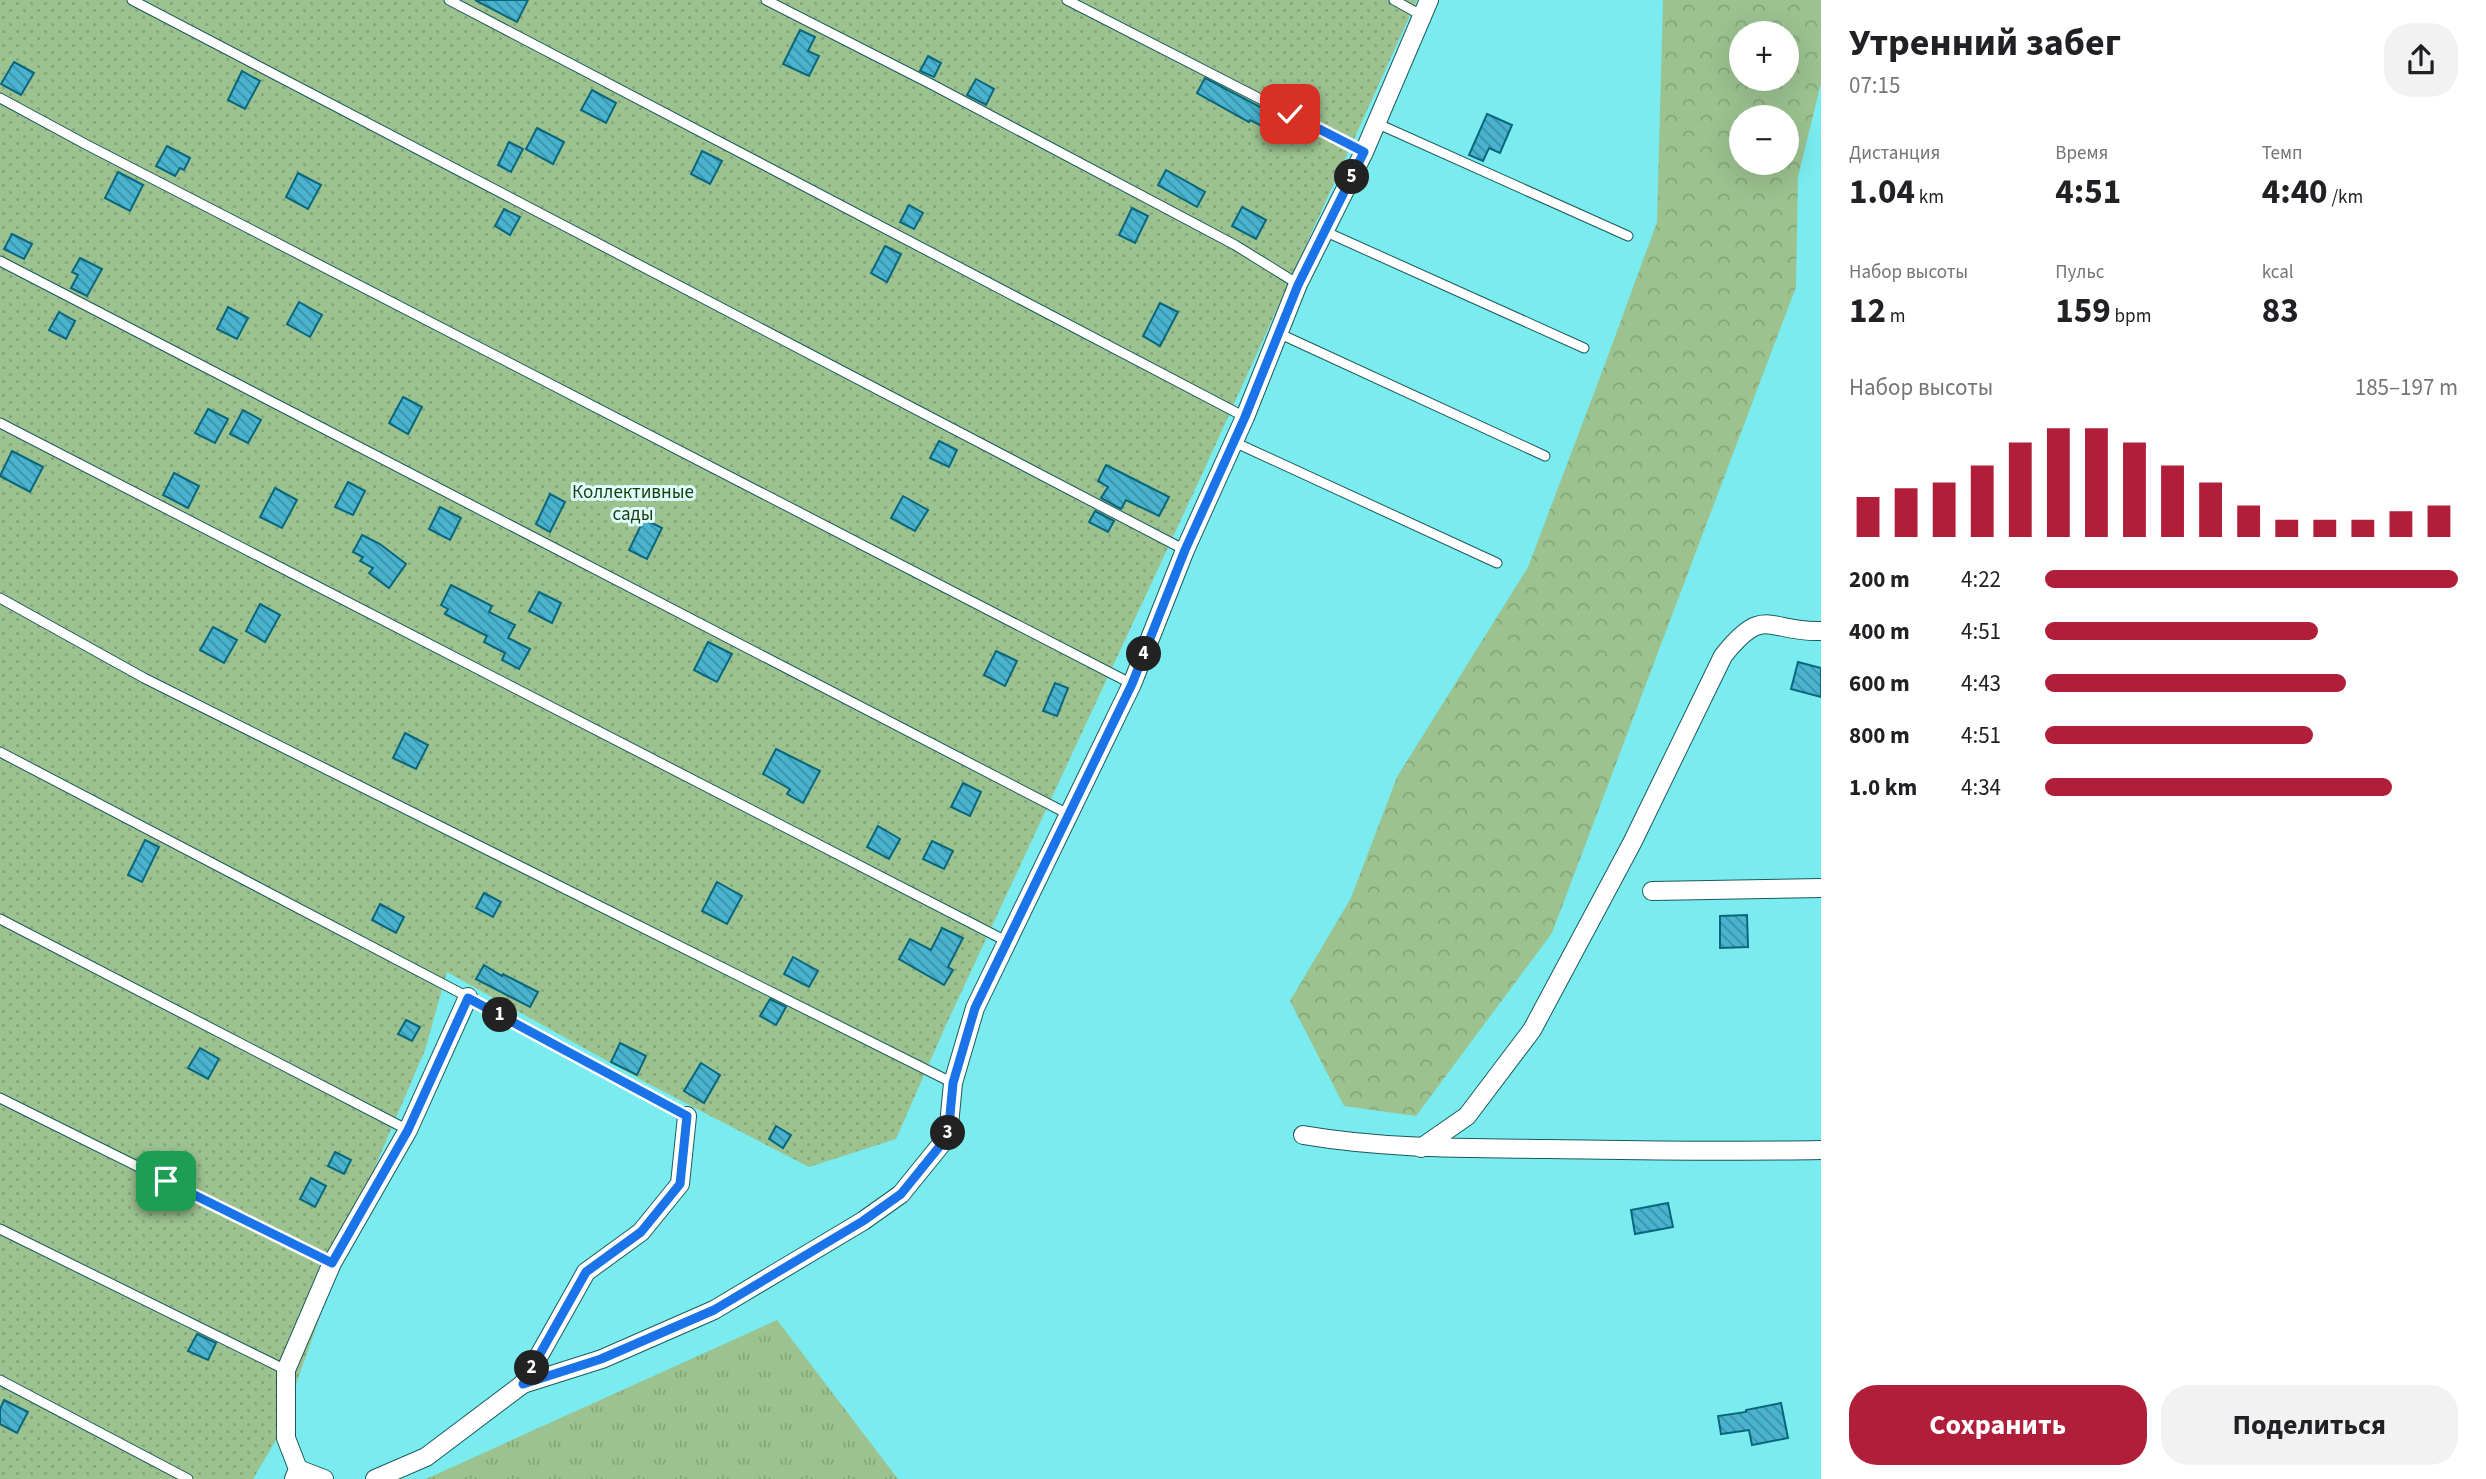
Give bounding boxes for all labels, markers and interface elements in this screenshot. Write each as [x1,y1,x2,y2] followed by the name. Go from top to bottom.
[1849,16,2121,70] text: Утренний забег
[1729,21,1799,175] map controls
[1729,21,1799,91] button: +
[2384,23,2458,97] button: share
[1849,69,1900,102] text: 07:15
[1260,84,1320,144] pin
[1271,95,1309,133] icon: check
[1729,105,1799,175] button: −
[1849,140,1940,167] text: Дистанция
[2055,140,2108,167] text: Время
[2262,140,2303,167] text: Темп
[1334,160,1370,194] pin: 5
[1346,163,1357,190] text: 5
[1849,167,1915,217] text: 1.04
[2055,167,2121,217] text: 4:51
[2262,167,2328,217] text: 4:40
[1915,184,1944,211] text: km
[2328,184,2363,211] text: /km
[1849,259,1968,286] text: Набор высоты
[2055,259,2104,286] text: Пульс
[2262,259,2294,286] text: kcal
[1849,286,1886,336] text: 12
[2055,286,2111,336] text: 159
[2262,286,2299,336] text: 83
[1886,303,1906,330] text: m
[2111,303,2151,330] text: bpm
[1849,371,1993,404] text: Набор высоты
[2355,371,2458,404] text: 185–197 m
[572,479,694,528] park label: Коллективные сады
[1849,563,1910,596] text: 200 m
[1961,563,2001,596] text: 4:22
[1849,615,1910,648] text: 400 m
[1961,615,2001,648] text: 4:51
[1126,636,1162,672] pin: 4
[1138,640,1149,667] text: 4
[1849,667,1910,700] text: 600 m
[1961,667,2001,700] text: 4:43
[1849,719,1910,752] text: 800 m
[1961,719,2001,752] text: 4:51
[1849,771,1917,804] text: 1.0 km
[1961,771,2001,804] text: 4:34
[482,998,518,1032] pin: 1
[494,1001,505,1028] text: 1
[930,1116,965,1150] pin: 3
[942,1119,953,1146] text: 3
[136,1151,196,1211] pin
[147,1162,185,1200] icon: arrive
[514,1350,550,1386] pin: 2
[526,1354,537,1381] text: 2
[1849,1385,2147,1465] button: Сохранить
[2161,1385,2458,1465] button: Поделиться

